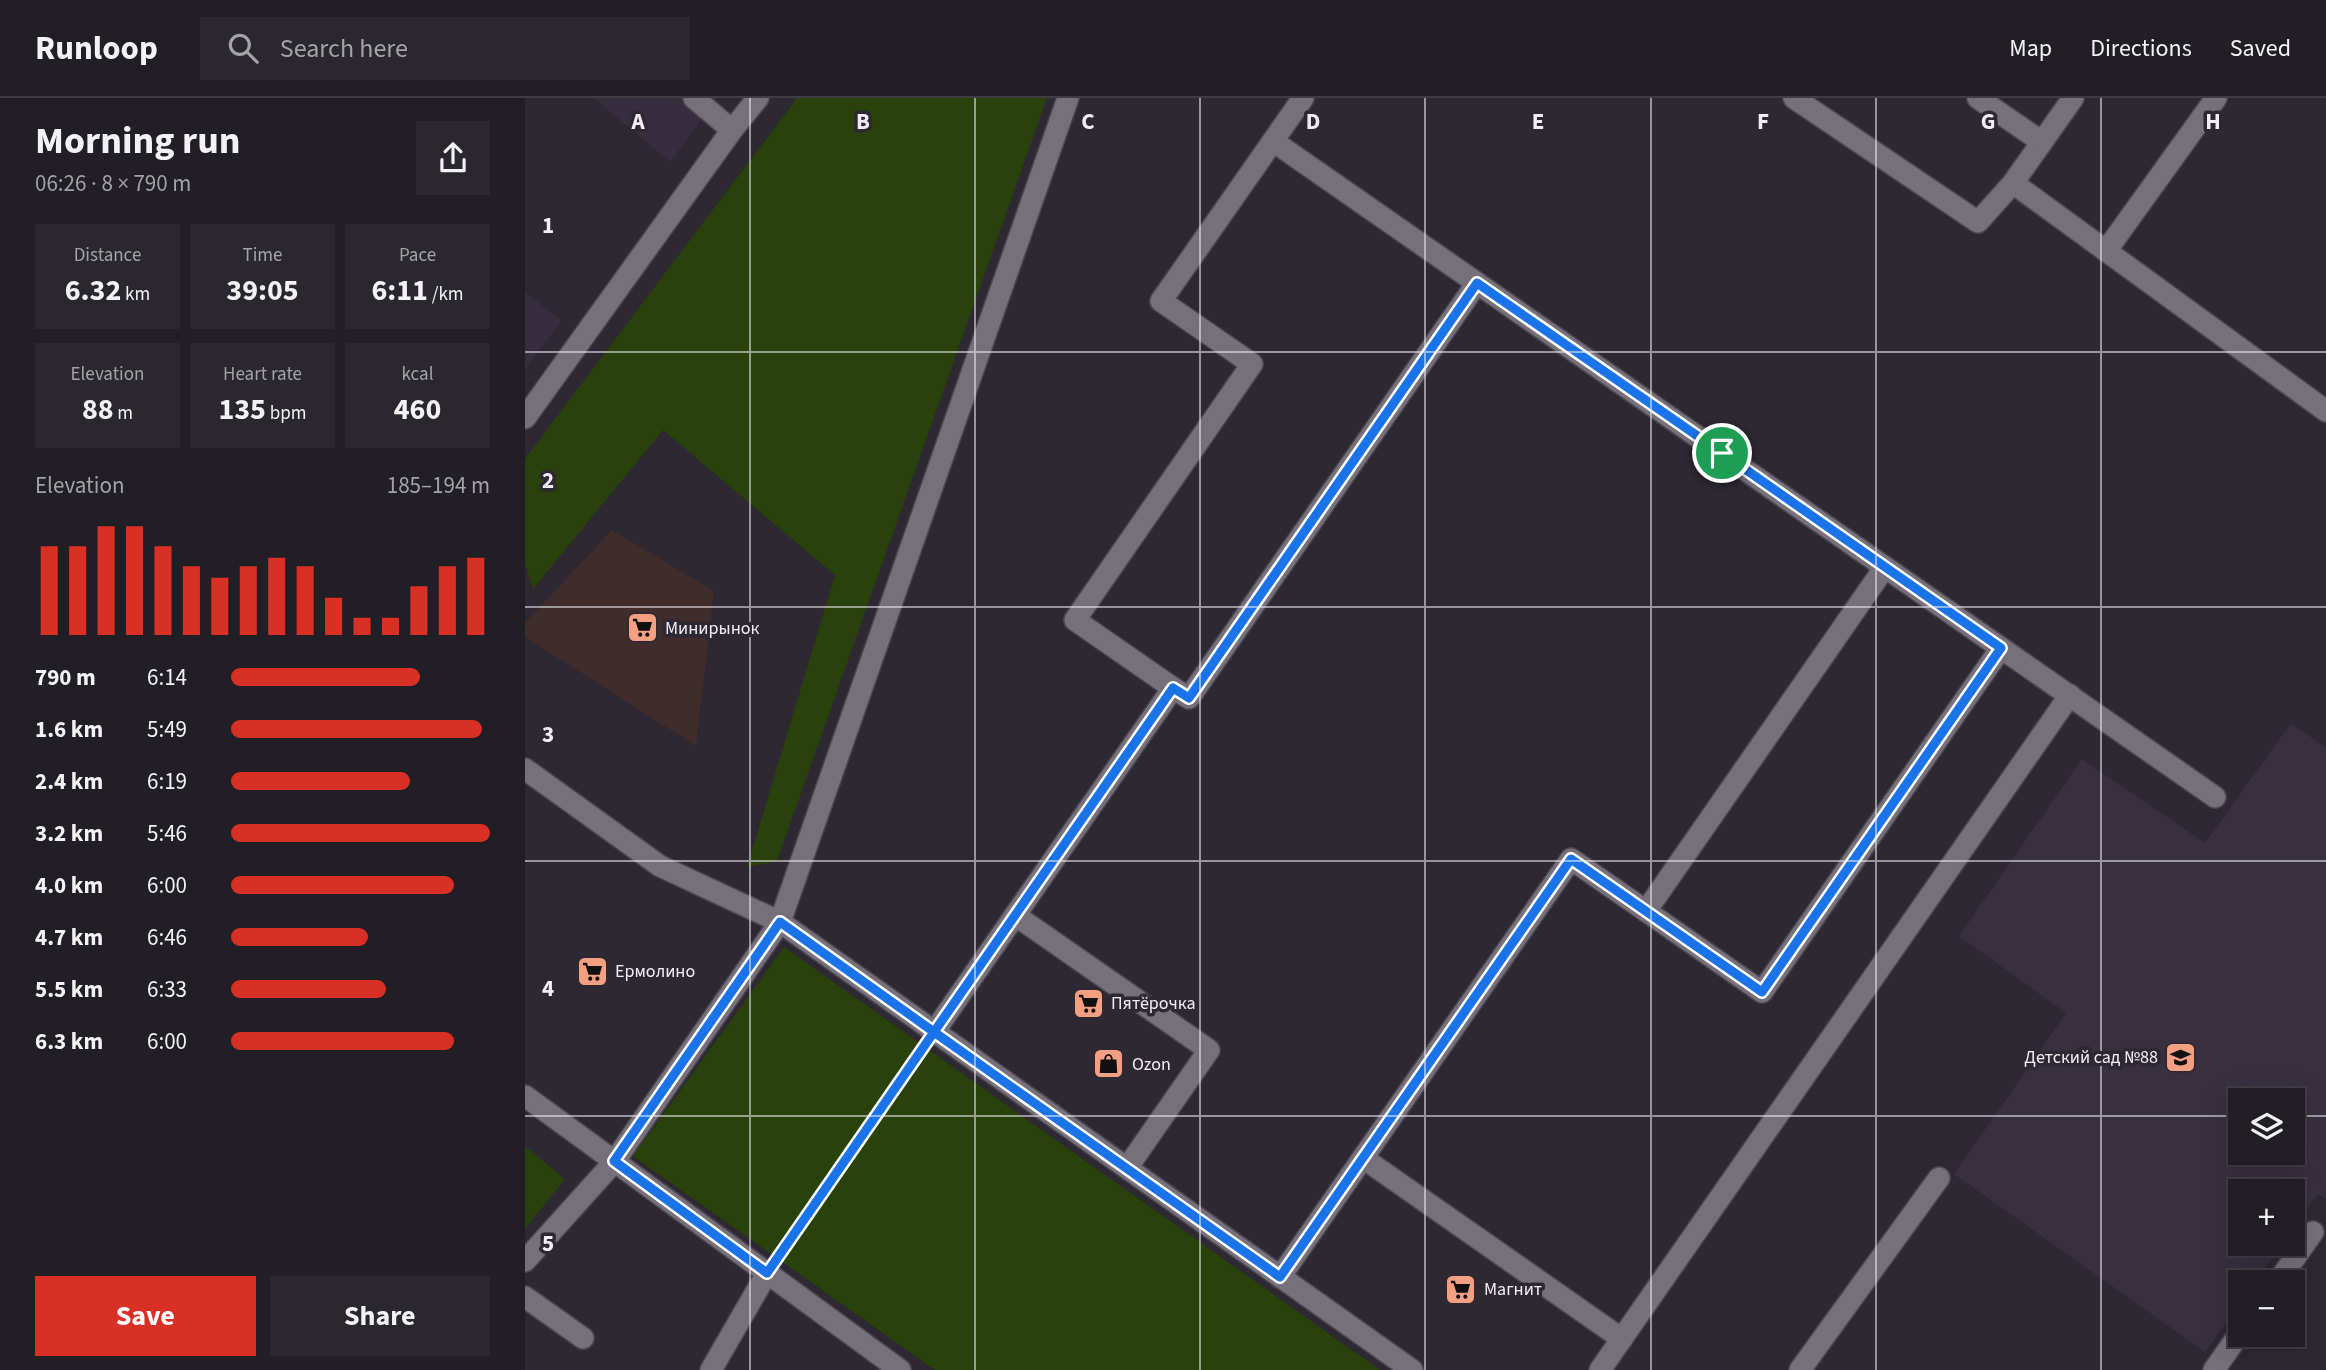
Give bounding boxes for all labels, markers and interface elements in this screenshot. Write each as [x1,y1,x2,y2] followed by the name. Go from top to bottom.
[200,17,690,80] search box
[35,25,158,72] text: Runloop
[224,29,262,67] icon: search
[280,30,408,67] text: Search here
[2009,31,2052,66] text: Map
[2090,31,2192,66] text: Directions
[2230,31,2291,66] text: Saved
[630,105,645,138] text: A
[856,105,870,138] text: B
[1081,105,1095,138] text: C
[1306,105,1320,138] text: D
[1532,105,1544,138] text: E
[1757,105,1769,138] text: F
[1981,105,1995,138] text: G
[2205,105,2221,138] text: H
[35,114,240,168] text: Morning run
[416,121,490,195] button: share
[35,167,191,200] text: 06:26 · 8 × 790 m
[542,209,554,242] text: 1
[74,242,141,269] text: Distance
[242,242,283,269] text: Time
[399,242,436,269] text: Pace
[65,269,121,312] text: 6.32
[226,269,299,312] text: 39:05
[371,269,428,312] text: 6:11
[121,281,150,308] text: km
[428,281,464,308] text: /km
[71,361,144,388] text: Elevation
[223,361,302,388] text: Heart rate
[402,361,433,388] text: kcal
[82,388,114,431] text: 88
[218,388,266,431] text: 135
[394,388,441,431] text: 460
[114,400,133,427] text: m
[266,400,307,427] text: bpm
[1692,423,1752,483] pin
[1703,434,1741,472] icon: arrive
[542,464,554,497] text: 2
[35,469,125,502] text: Elevation
[387,469,490,502] text: 185–194 m
[625,611,659,645] supermarket icon: Минирынок
[665,616,760,641] place label: Минирынок
[35,661,96,694] text: 790 m
[147,661,187,694] text: 6:14
[35,713,103,746] text: 1.6 km
[147,713,187,746] text: 5:49
[542,718,554,751] text: 3
[35,765,103,798] text: 2.4 km
[147,765,187,798] text: 6:19
[35,817,103,850] text: 3.2 km
[147,817,187,850] text: 5:46
[35,869,103,902] text: 4.0 km
[147,869,187,902] text: 6:00
[35,921,103,954] text: 4.7 km
[147,921,187,954] text: 6:46
[575,954,609,988] supermarket icon: Ермолино
[615,959,695,984] place label: Ермолино
[542,972,554,1005] text: 4
[35,973,103,1006] text: 5.5 km
[147,973,187,1006] text: 6:33
[1071,986,1105,1020] supermarket icon: Пятёрочка
[1111,991,1196,1016] place label: Пятёрочка
[35,1025,103,1058] text: 6.3 km
[147,1025,187,1058] text: 6:00
[2164,1040,2198,1074] school or university icon: Детский сад №88
[2024,1045,2158,1070] place label: Детский сад №88
[1092,1047,1126,1081] shop icon: Ozon
[1132,1052,1171,1077] place label: Ozon
[2228,1088,2305,1347] map controls
[2228,1088,2305,1165] button: layers
[2228,1179,2305,1256] button: +
[542,1227,554,1260] text: 5
[2228,1270,2305,1347] button: −
[1444,1272,1478,1306] supermarket icon: Магнит
[35,1276,256,1356] button: Save
[270,1276,490,1356] button: Share
[1484,1277,1542,1302] place label: Магнит

